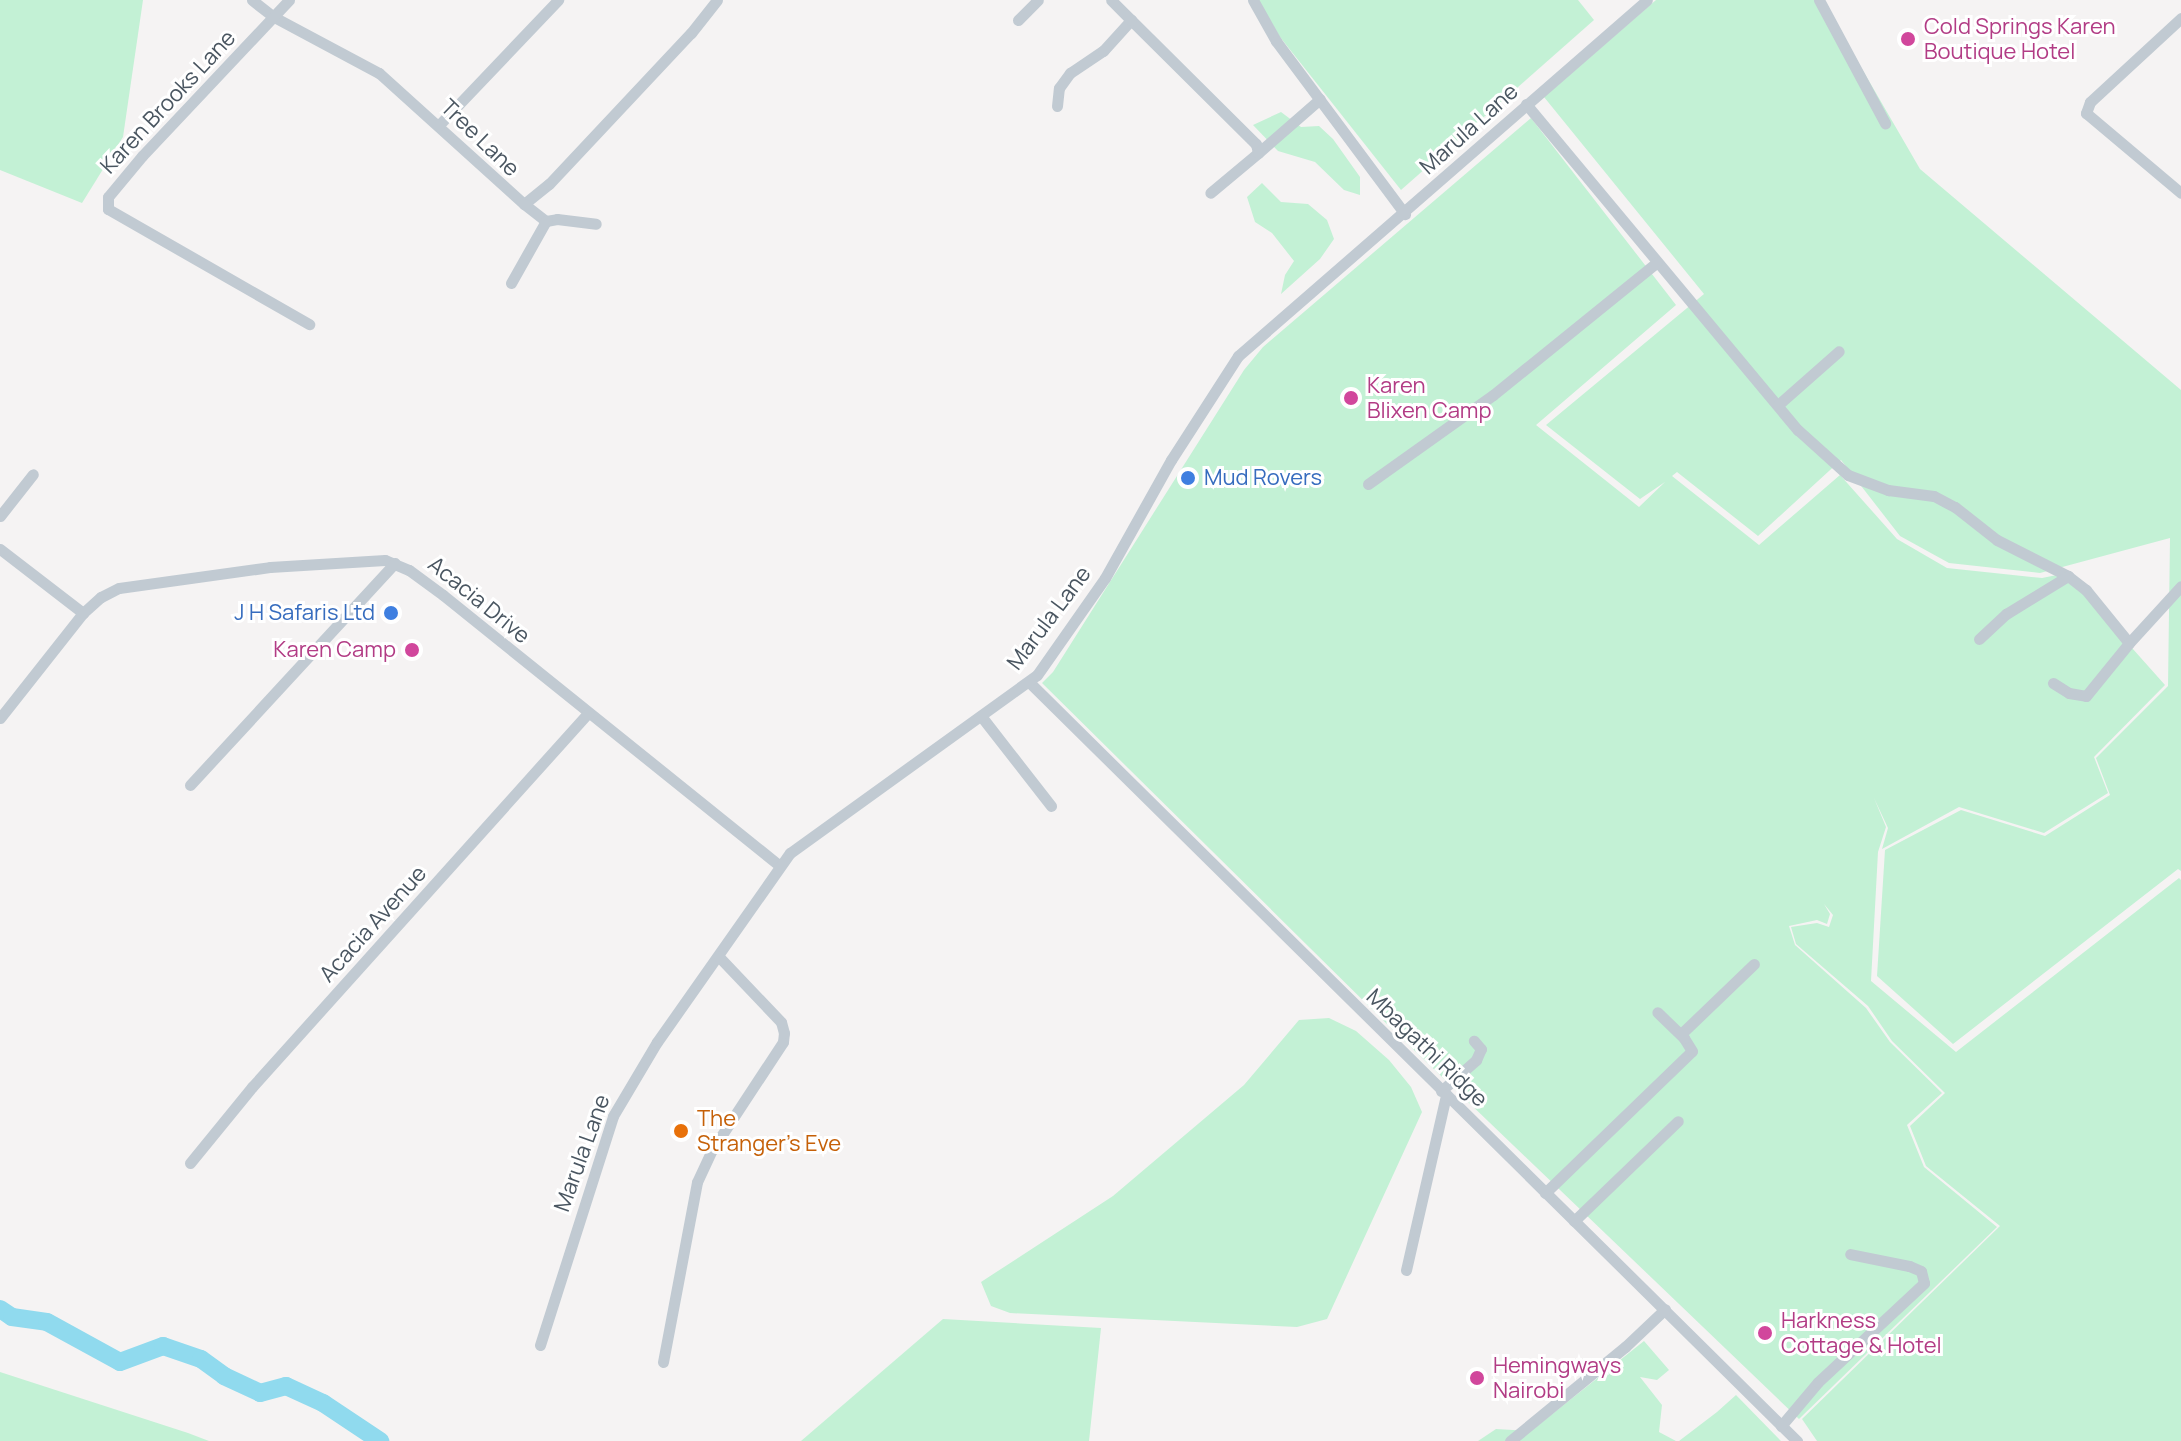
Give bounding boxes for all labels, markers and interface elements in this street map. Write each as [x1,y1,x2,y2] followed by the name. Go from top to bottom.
[1924,13,2116,64] place label: Cold Springs Karen Boutique Hotel
[95,25,241,179] street label: Karen Brooks Lane
[1899,30,1917,48] marker: Cold Springs Karen Boutique Hotel
[1415,78,1523,180] street label: Marula Lane
[435,94,525,182] street label: Tree Lane
[1367,372,1492,424] place label: Karen Blixen Camp
[1342,389,1360,407] marker: Karen Blixen Camp
[1204,465,1322,491] place label: Mud Rovers
[1179,469,1197,487] marker: Mud Rovers
[423,551,535,649] street label: Acacia Drive
[1002,561,1096,675] street label: Marula Lane
[234,600,375,626] place label: J H Safaris Ltd
[382,604,400,622] marker: J H Safaris Ltd
[273,637,396,663] place label: Karen Camp
[403,641,421,659] marker: Karen Camp
[314,860,432,988] street label: Acacia Avenue
[1361,984,1493,1112] street label: Mbagathi Ridge
[549,1091,615,1215] street label: Marula Lane
[697,1105,841,1156] place label: The Stranger's Eve
[672,1122,690,1140] marker: The Stranger's Eve
[1781,1307,1942,1358] place label: Harkness Cottage & Hotel
[1756,1324,1774,1342] marker: Harkness Cottage & Hotel
[1493,1352,1621,1404] place label: Hemingways Nairobi
[1468,1369,1486,1387] marker: Hemingways Nairobi

